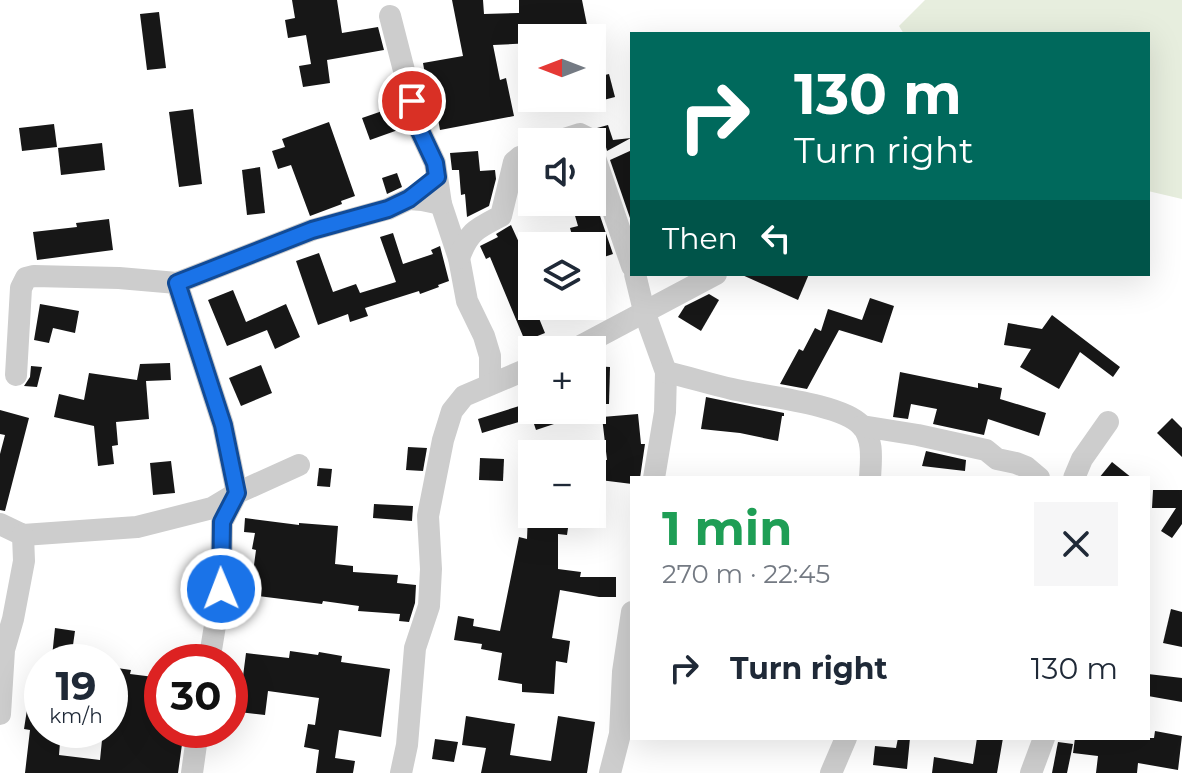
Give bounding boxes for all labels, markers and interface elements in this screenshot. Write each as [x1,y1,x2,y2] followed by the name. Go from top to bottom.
[518,24,606,112] north arrow
[518,24,606,528] map controls
[794,60,962,128] text: 130 m
[662,64,766,168] icon: right
[378,67,446,135] pin
[390,79,434,123] icon: arrive
[518,128,606,216] button: sound
[794,128,974,172] text: Turn right
[754,216,798,260] icon: left
[662,220,738,257] text: Then
[518,232,606,320] button: layers
[518,336,606,424] button: +
[518,440,606,528] button: −
[662,499,792,557] text: 1 min
[1034,502,1118,586] button: close
[179,547,263,631] position arrow
[662,558,830,590] text: 270 m · 22:45
[144,644,248,748] speed limit sign: 30
[662,646,706,690] icon: right
[730,650,887,687] text: Turn right
[1031,650,1118,687] text: 130 m
[55,661,97,710] text: 19
[49,704,103,728] text: km/h

